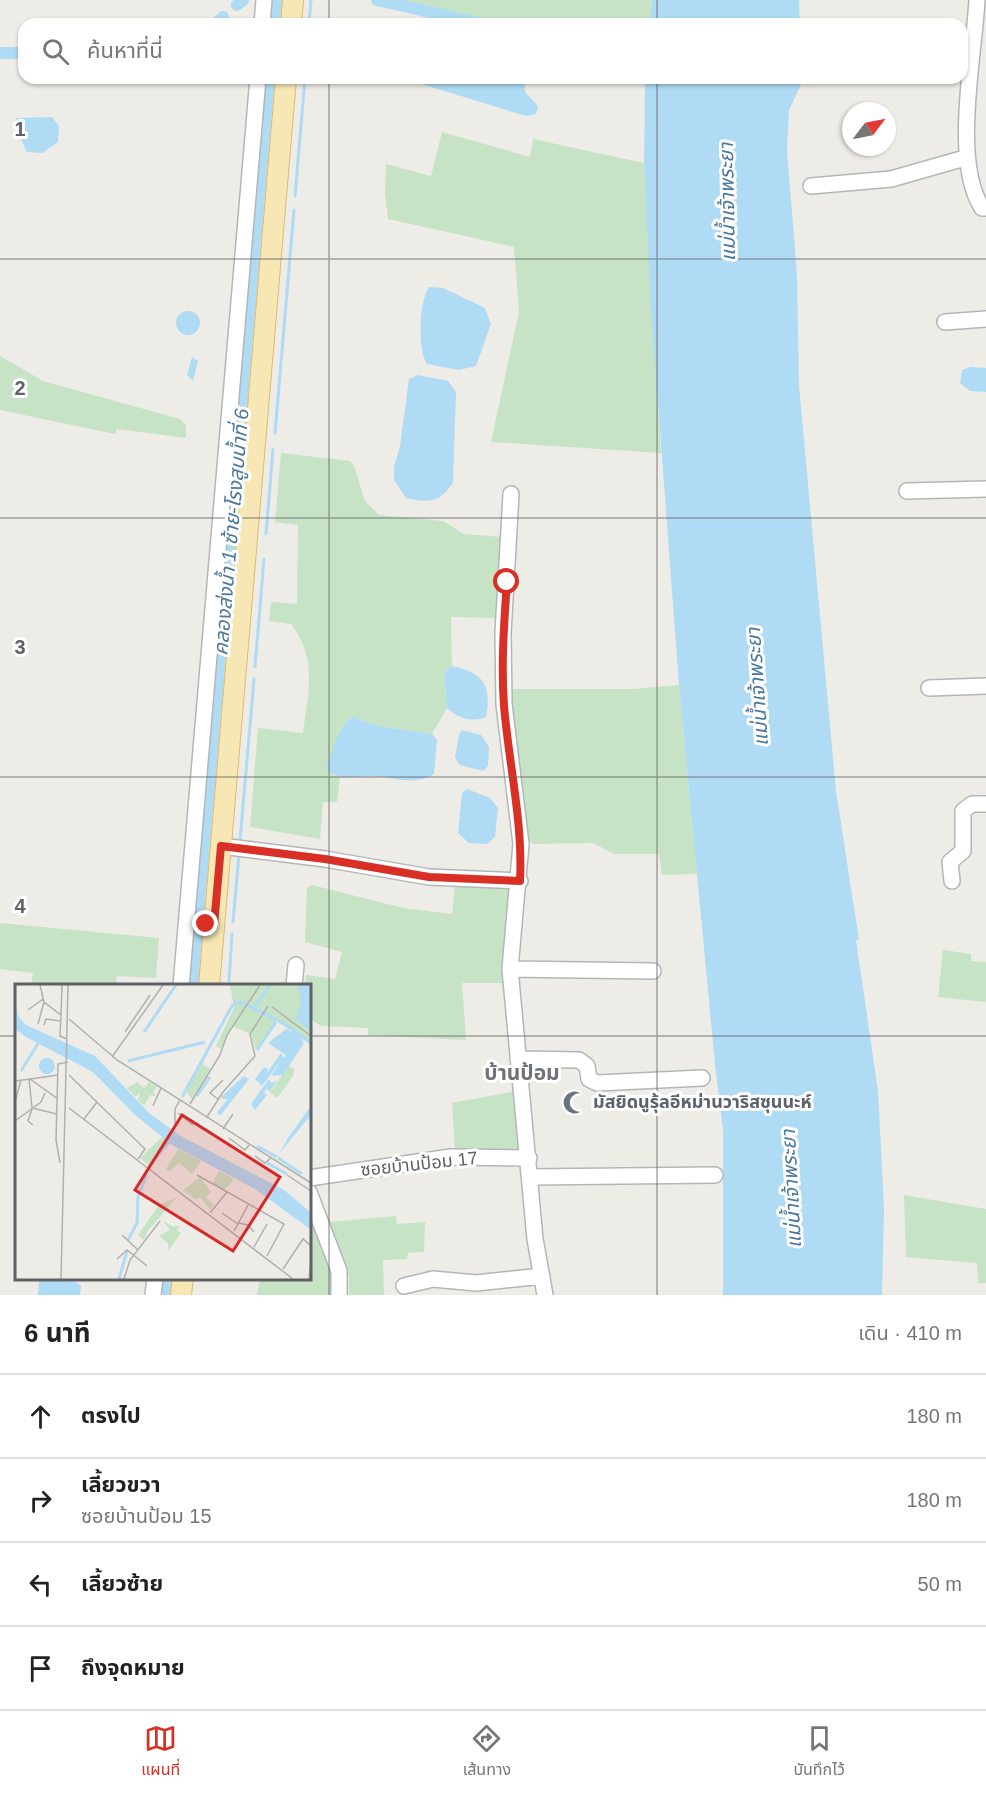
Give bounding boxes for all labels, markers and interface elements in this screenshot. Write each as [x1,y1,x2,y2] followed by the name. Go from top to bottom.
[18,18,968,84] search box
[39,35,72,68] icon: search
[87,38,163,63] text: ค้นหาที่นี่
[842,102,896,156] north arrow
[14,118,26,140] text: 1
[712,142,739,262] water label: แม่น้ำเจ้าพระยา
[14,377,26,399] text: 2
[206,407,255,657] water label: คลองส่งน้ำ 1 ซ้าย-โรงสูบน้ำที่ 6
[493,568,519,594] route start
[739,626,772,747] water label: แม่น้ำเจ้าพระยา
[14,636,26,658] text: 3
[14,895,26,917] text: 4
[192,910,218,936] route end
[15,984,310,1280] inset map
[484,1061,560,1084] district label: บ้านป้อม
[562,1089,588,1115] mosque icon: มัสยิดนูรุ้ลอีหม่านวาริสซุนนะห์
[593,1092,812,1113] place label: มัสยิดนูรุ้ลอีหม่านวาริสซุนนะห์
[774,1128,805,1249] water label: แม่น้ำเจ้าพระยา
[360,1148,478,1180] street label: ซอยบ้านป้อม 17
[24,1318,91,1348] text: 6 นาที
[858,1322,962,1344] text: เดิน · 410 m
[24,1400,57,1433] icon: ahead
[81,1403,141,1428] text: ตรงไป
[906,1405,962,1427] text: 180 m
[81,1472,161,1497] text: เลี้ยวขวา
[24,1484,57,1517] icon: right
[906,1489,962,1511] text: 180 m
[81,1505,212,1527] text: ซอยบ้านป้อม 15
[24,1568,57,1601] icon: left
[81,1571,163,1596] text: เลี้ยวซ้าย
[918,1573,962,1595] text: 50 m
[24,1652,57,1685] icon: arrive
[81,1655,185,1680] text: ถึงจุดหมาย
[141,1722,180,1782] tab: แผนที่
[463,1722,511,1782] tab: เส้นทาง
[793,1722,845,1782] tab: บันทึกไว้

